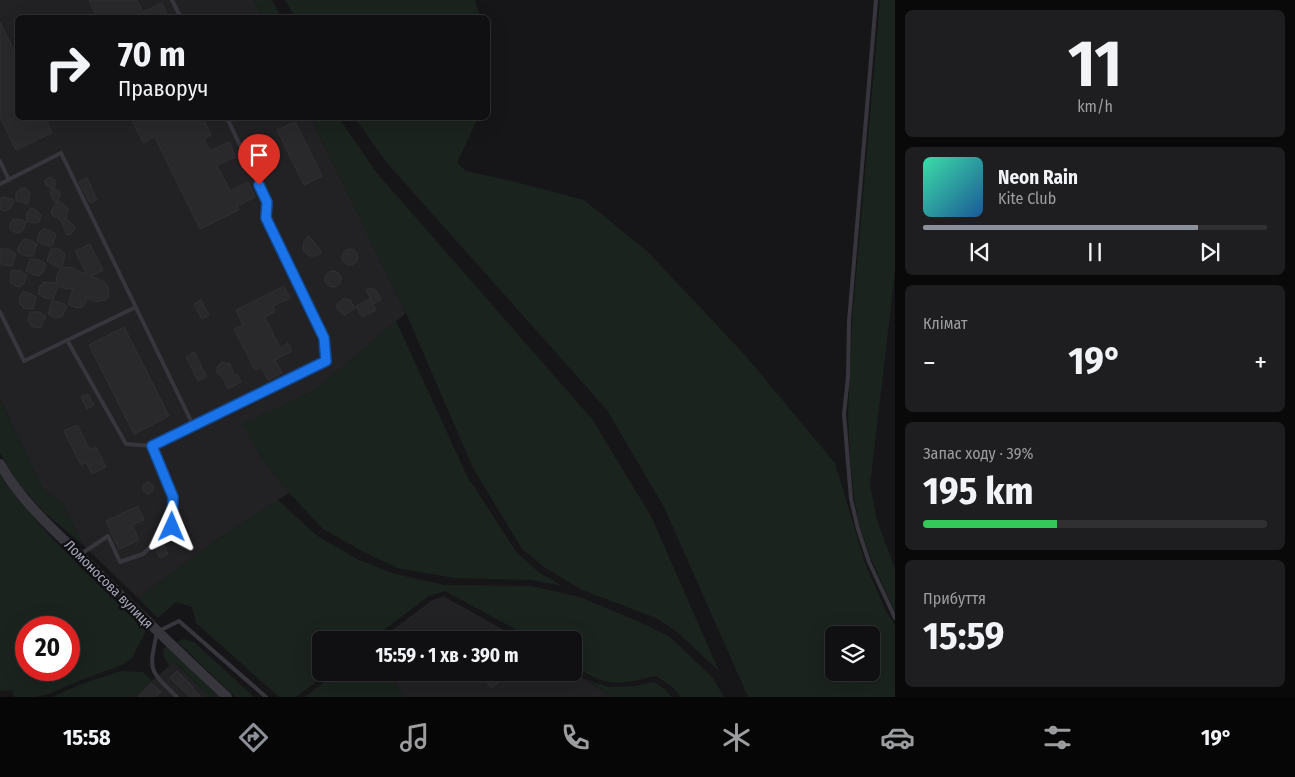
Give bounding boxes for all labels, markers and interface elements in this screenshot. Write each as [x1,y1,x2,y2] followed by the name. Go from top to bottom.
[1068,25,1122,103] text: 11
[118,33,186,75] text: 70 m
[35,35,100,100] icon: right
[118,75,208,102] text: Праворуч
[1077,97,1113,116] text: km/h
[238,134,280,185] pin
[245,141,273,169] icon: arrive
[998,166,1078,189] text: Neon Rain
[998,189,1056,208] text: Kite Club
[966,238,994,266] icon: previous
[1081,238,1109,266] icon: pause
[1196,238,1224,266] icon: next
[923,314,968,333] text: Клімат
[1068,338,1122,384] text: 19°
[923,346,936,379] text: −
[1254,346,1267,379] text: +
[923,444,1033,463] text: Запас ходу · 39%
[923,468,1034,514] text: 195 km
[145,500,197,552] position arrow
[61,536,157,632] street label: Ломоносова вулиця
[923,589,986,608] text: Прибуття
[923,613,1004,659] text: 15:59
[15,616,80,681] speed limit sign: 20
[825,626,880,681] map controls
[825,626,880,681] button: layers
[375,644,519,667] text: 15:59 · 1 хв · 390 m
[236,720,271,755] icon: directions
[397,720,432,755] icon: music
[558,720,593,755] icon: phone
[719,720,754,755] icon: climate
[880,720,915,755] icon: car
[1040,720,1075,755] icon: filters
[63,724,111,751] text: 15:58
[1201,724,1232,751] text: 19°

